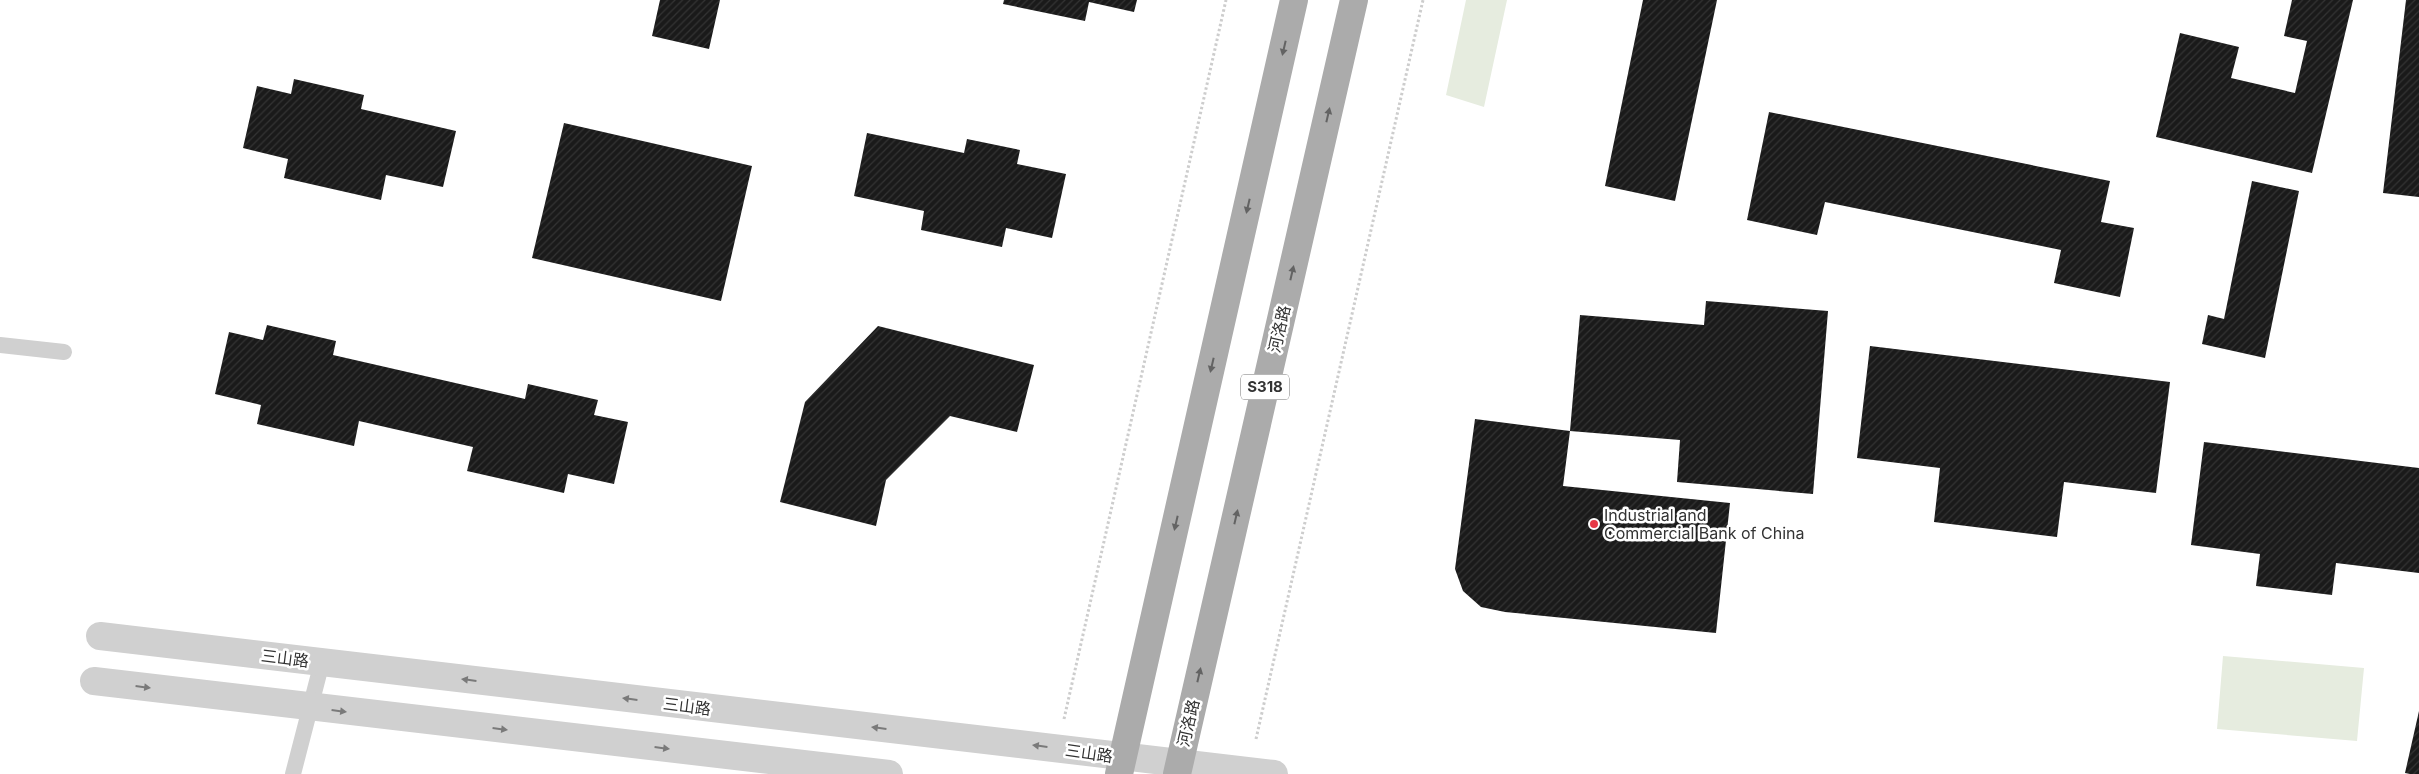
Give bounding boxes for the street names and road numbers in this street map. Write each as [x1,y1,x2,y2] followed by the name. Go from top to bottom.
[1264,303,1294,355] street label: 河洛路
[1241,374,1289,400] road number: S318
[260,645,310,671] street label: 三山路
[662,693,712,719] street label: 三山路
[1173,697,1203,749] street label: 河洛路
[1064,740,1114,766] street label: 三山路

